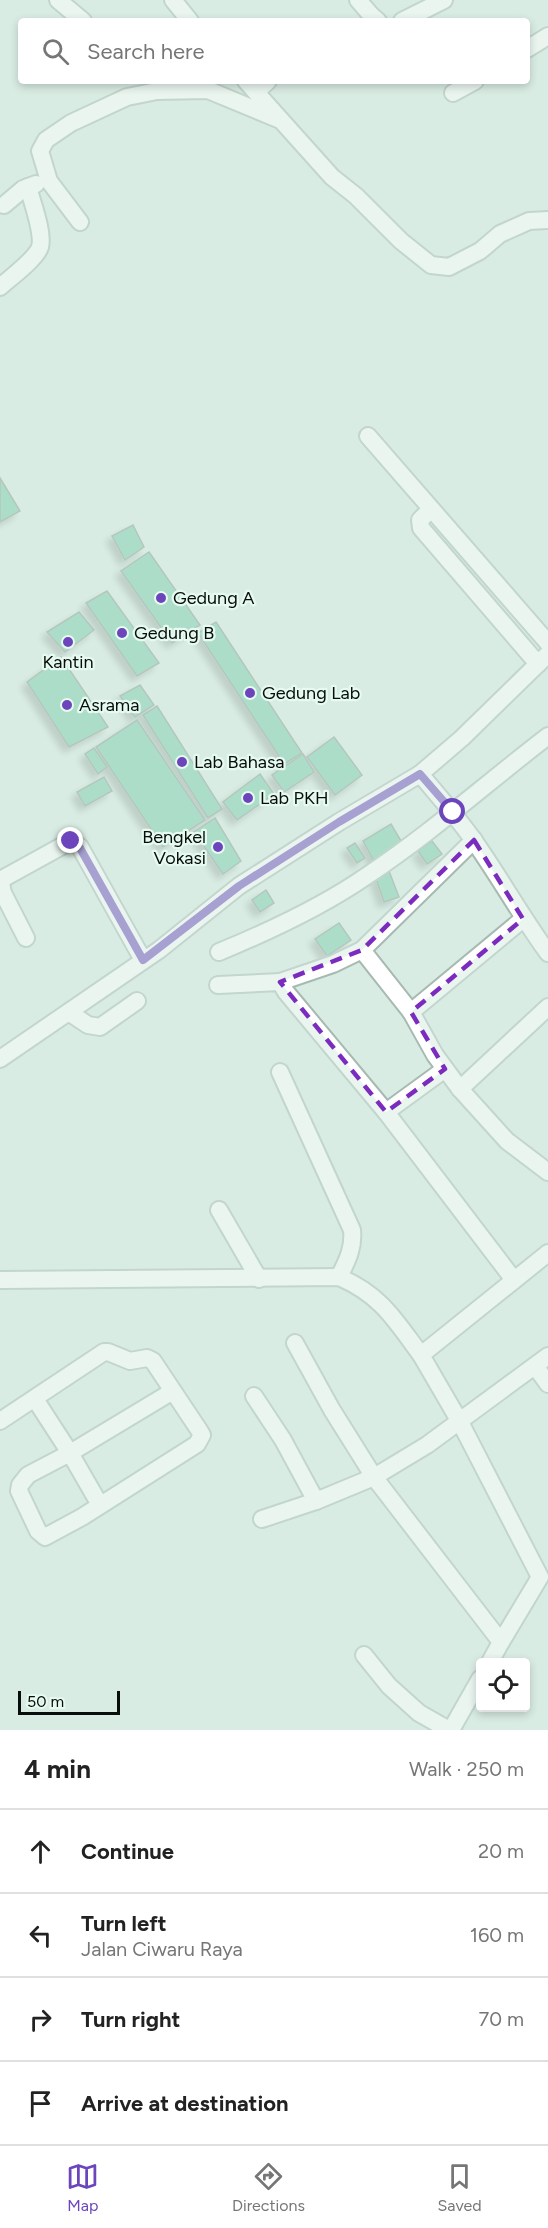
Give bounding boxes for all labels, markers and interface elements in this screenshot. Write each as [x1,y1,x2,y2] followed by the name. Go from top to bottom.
[18,18,530,84] search box
[39,35,72,68] icon: search
[87,38,205,65] text: Search here
[173,587,254,609] place label: Gedung A
[154,591,168,605] marker: Gedung A
[134,622,214,644] place label: Gedung B
[115,626,129,640] marker: Gedung B
[61,635,75,649] marker: Kantin
[42,651,94,673] place label: Kantin
[262,682,360,704] place label: Gedung Lab
[243,686,257,700] marker: Gedung Lab
[79,694,139,716] place label: Asrama
[60,698,74,712] marker: Asrama
[194,751,285,773] place label: Lab Bahasa
[175,755,189,769] marker: Lab Bahasa
[260,787,328,809] place label: Lab PKH
[241,791,255,805] marker: Lab PKH
[439,798,465,824] route start
[142,826,206,869] place label: Bengkel Vokasi
[57,827,83,853] route end
[211,840,225,854] marker: Bengkel Vokasi
[476,1658,530,1712] map controls
[476,1658,530,1712] button: locate
[18,1688,120,1716] scale bar
[27,1692,64,1711] text: 50 m
[24,1753,91,1785] text: 4 min
[409,1757,524,1781] text: Walk · 250 m
[24,1835,57,1868] icon: ahead
[81,1838,174,1865] text: Continue
[478,1839,524,1863] text: 20 m
[81,1910,167,1937] text: Turn left
[24,1919,57,1952] icon: left
[470,1923,524,1947] text: 160 m
[81,1937,243,1961] text: Jalan Ciwaru Raya
[24,2003,57,2036] icon: right
[81,2006,180,2033] text: Turn right
[478,2007,524,2031] text: 70 m
[24,2087,57,2120] icon: arrive
[81,2090,289,2117] text: Arrive at destination
[66,2160,99,2215] tab: Map
[232,2160,305,2215] tab: Directions
[438,2160,482,2215] tab: Saved

